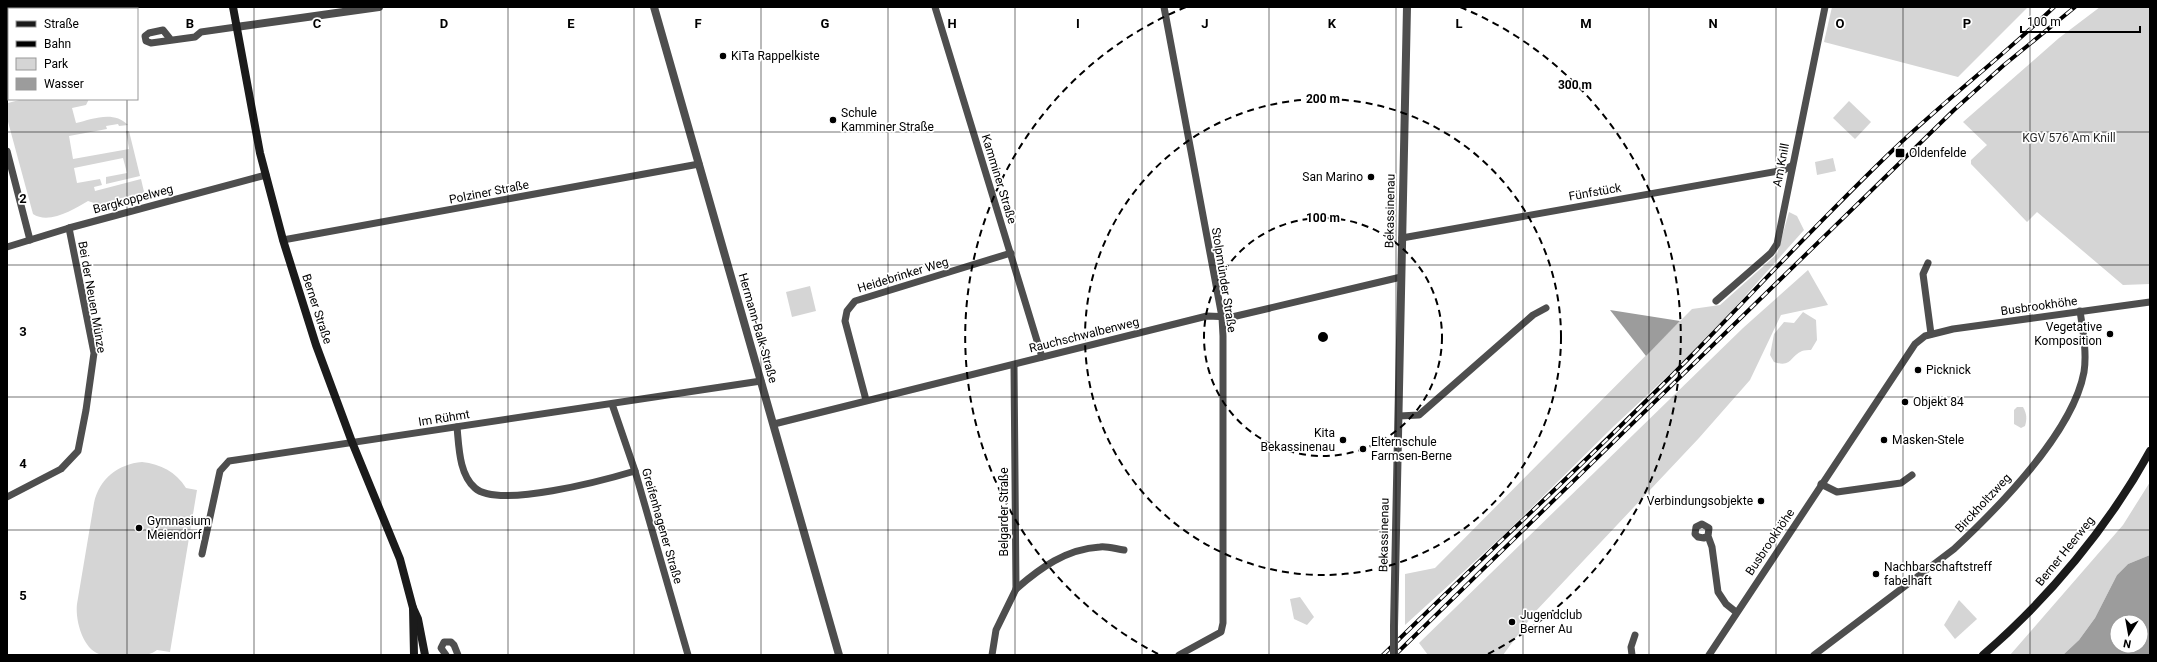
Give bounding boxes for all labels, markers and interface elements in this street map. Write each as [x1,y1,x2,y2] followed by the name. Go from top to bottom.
[8,8,138,100] legend
[2021,8,2140,34] scale bar
[2027,15,2061,29] text: 100 m
[186,16,194,31] text: B
[313,16,322,31] text: C
[440,16,448,31] text: D
[567,16,575,31] text: E
[694,16,702,31] text: F
[821,16,830,31] text: G
[947,16,957,31] text: H
[1076,16,1080,31] text: I
[1201,16,1209,31] text: J
[1328,16,1337,31] text: K
[1455,16,1463,31] text: L
[1580,16,1592,31] text: M
[1708,16,1718,31] text: N
[1836,16,1845,31] text: O
[1963,16,1971,31] text: P
[44,17,79,31] text: Straße
[44,37,71,51] text: Bahn
[731,49,820,63] place label: KiTa Rappelkiste
[718,51,728,61] marker: KiTa Rappelkiste
[44,57,69,71] text: Park
[44,77,84,91] text: Wasser
[1558,78,1592,92] text: 300 m
[1306,92,1340,106] text: 200 m
[841,106,934,134] place label: Schule Kamminer Straße
[828,115,838,125] marker: Schule Kamminer Straße
[2022,131,2116,145] park label: KGV 576 Am Knill
[979,133,1019,225] street label: Kamminer Straße
[1770,142,1792,188] street label: Am Knill
[1909,146,1966,160] place label: Oldenfelde
[1894,147,1906,159] marker: Oldenfelde
[1302,170,1363,184] place label: San Marino
[1366,172,1376,182] marker: San Marino
[1382,174,1398,248] street label: Bekassinenau
[448,177,530,207] street label: Polziner Straße
[1568,180,1623,203] street label: Fünfstück
[91,182,175,216] street label: Bargkoppelweg
[19,191,27,206] text: 2
[1306,211,1340,225] text: 100 m
[1209,226,1239,334] street label: Stolpmünder Straße
[75,240,109,354] street label: Bei der Neuen Münze
[856,255,950,295] street label: Heidebrinker Weg
[736,271,780,385] street label: Hermann-Balk-Straße
[299,272,335,346] street label: Berner Straße
[2000,294,2078,318] street label: Busbrookhöhe
[1028,315,1140,355] street label: Rauchschwalbenweg
[2034,320,2102,348] place label: Vegetative Komposition
[19,324,27,339] text: 3
[2105,329,2115,339] marker: Vegetative Komposition
[1316,330,1330,344] centre of rings
[1926,363,1972,377] place label: Picknick
[1913,365,1923,375] marker: Picknick
[1913,395,1964,409] place label: Objekt 84
[1900,397,1910,407] marker: Objekt 84
[417,407,471,429] street label: Im Rühmt
[1260,426,1335,454] place label: Kita Bekassinenau
[1892,433,1964,447] place label: Masken-Stele
[1338,435,1348,445] marker: Kita Bekassinenau
[1371,435,1452,463] place label: Elternschule Farmsen-Berne
[1879,435,1889,445] marker: Masken-Stele
[1358,444,1368,454] marker: Elternschule Farmsen-Berne
[19,456,27,471] text: 4
[639,467,685,585] street label: Greifenhagener Straße
[997,467,1011,557] street label: Belgarder Straße
[1952,471,2014,535] street label: Birckholtzweg
[1647,494,1753,508] place label: Verbindungsobjekte
[1756,496,1766,506] marker: Verbindungsobjekte
[1376,498,1392,572] street label: Bekassinenau
[1743,506,1797,578] street label: Busbrookhöhe
[2033,513,2097,589] street label: Berner Heerweg
[147,514,211,542] place label: Gymnasium Meiendorf
[134,523,144,533] marker: Gymnasium Meiendorf
[1884,560,1993,588] place label: Nachbarschaftstreff fabelhaft
[1871,569,1881,579] marker: Nachbarschaftstreff fabelhaft
[19,588,27,603] text: 5
[1520,608,1583,636] place label: Jugendclub Berner Au
[2109,614,2149,654] north arrow
[1507,617,1517,627] marker: Jugendclub Berner Au
[2122,636,2132,650] text: N

